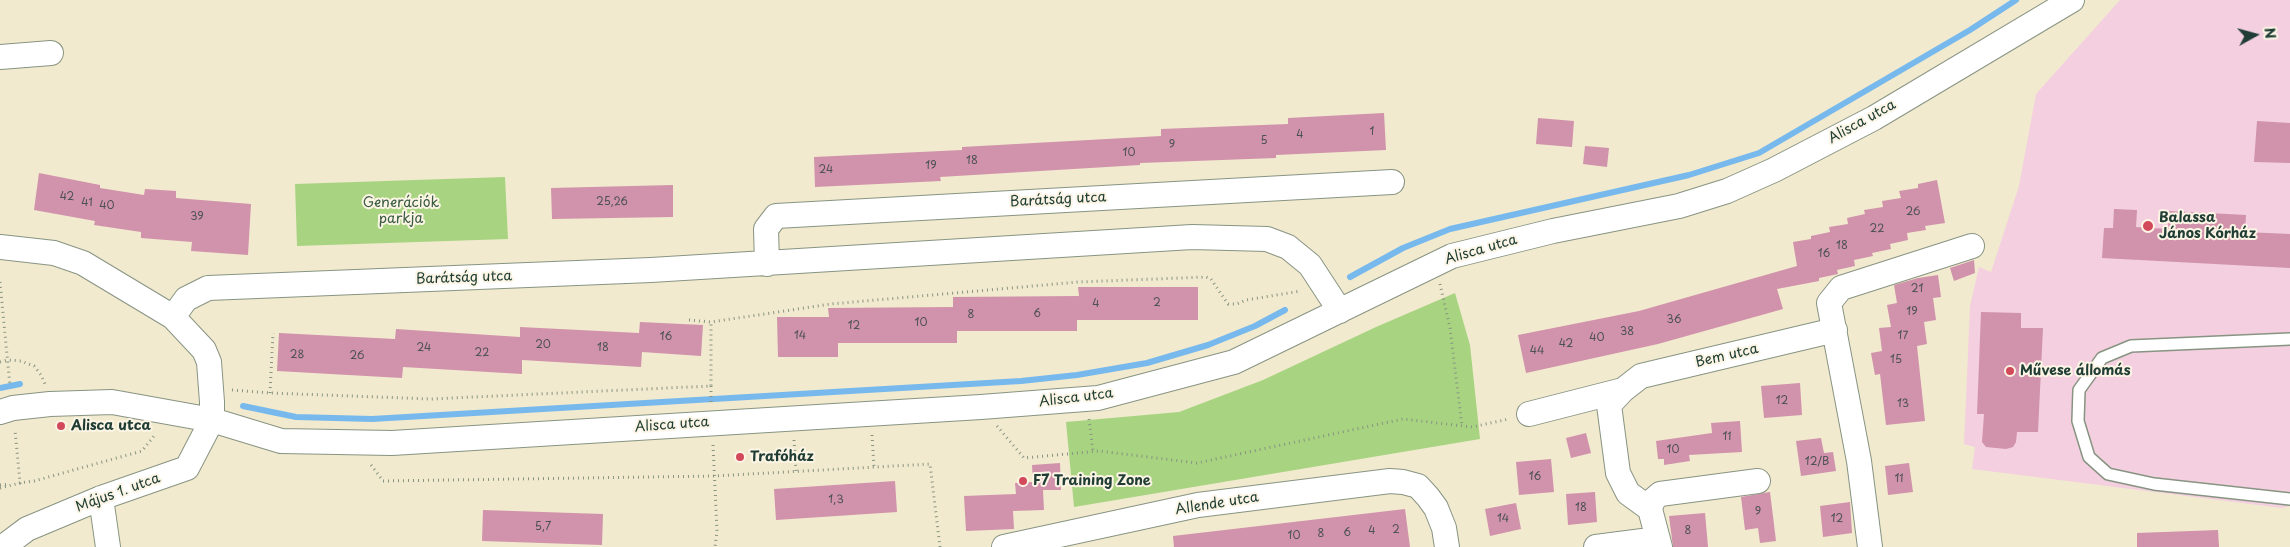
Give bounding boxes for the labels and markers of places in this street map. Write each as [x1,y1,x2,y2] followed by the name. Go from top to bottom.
[2159,210,2256,242] place label: Balassa János Kórház
[2141,219,2155,233] marker: Balassa János Kórház
[2020,363,2131,379] place label: Művese állomás
[2004,365,2016,377] marker: Művese állomás
[71,418,151,434] place label: Alisca utca
[55,420,67,432] marker: Alisca utca
[750,449,814,465] place label: Trafóház
[734,451,746,463] marker: Trafóház
[1033,473,1151,489] place label: F7 Training Zone
[1017,475,1029,487] marker: F7 Training Zone

